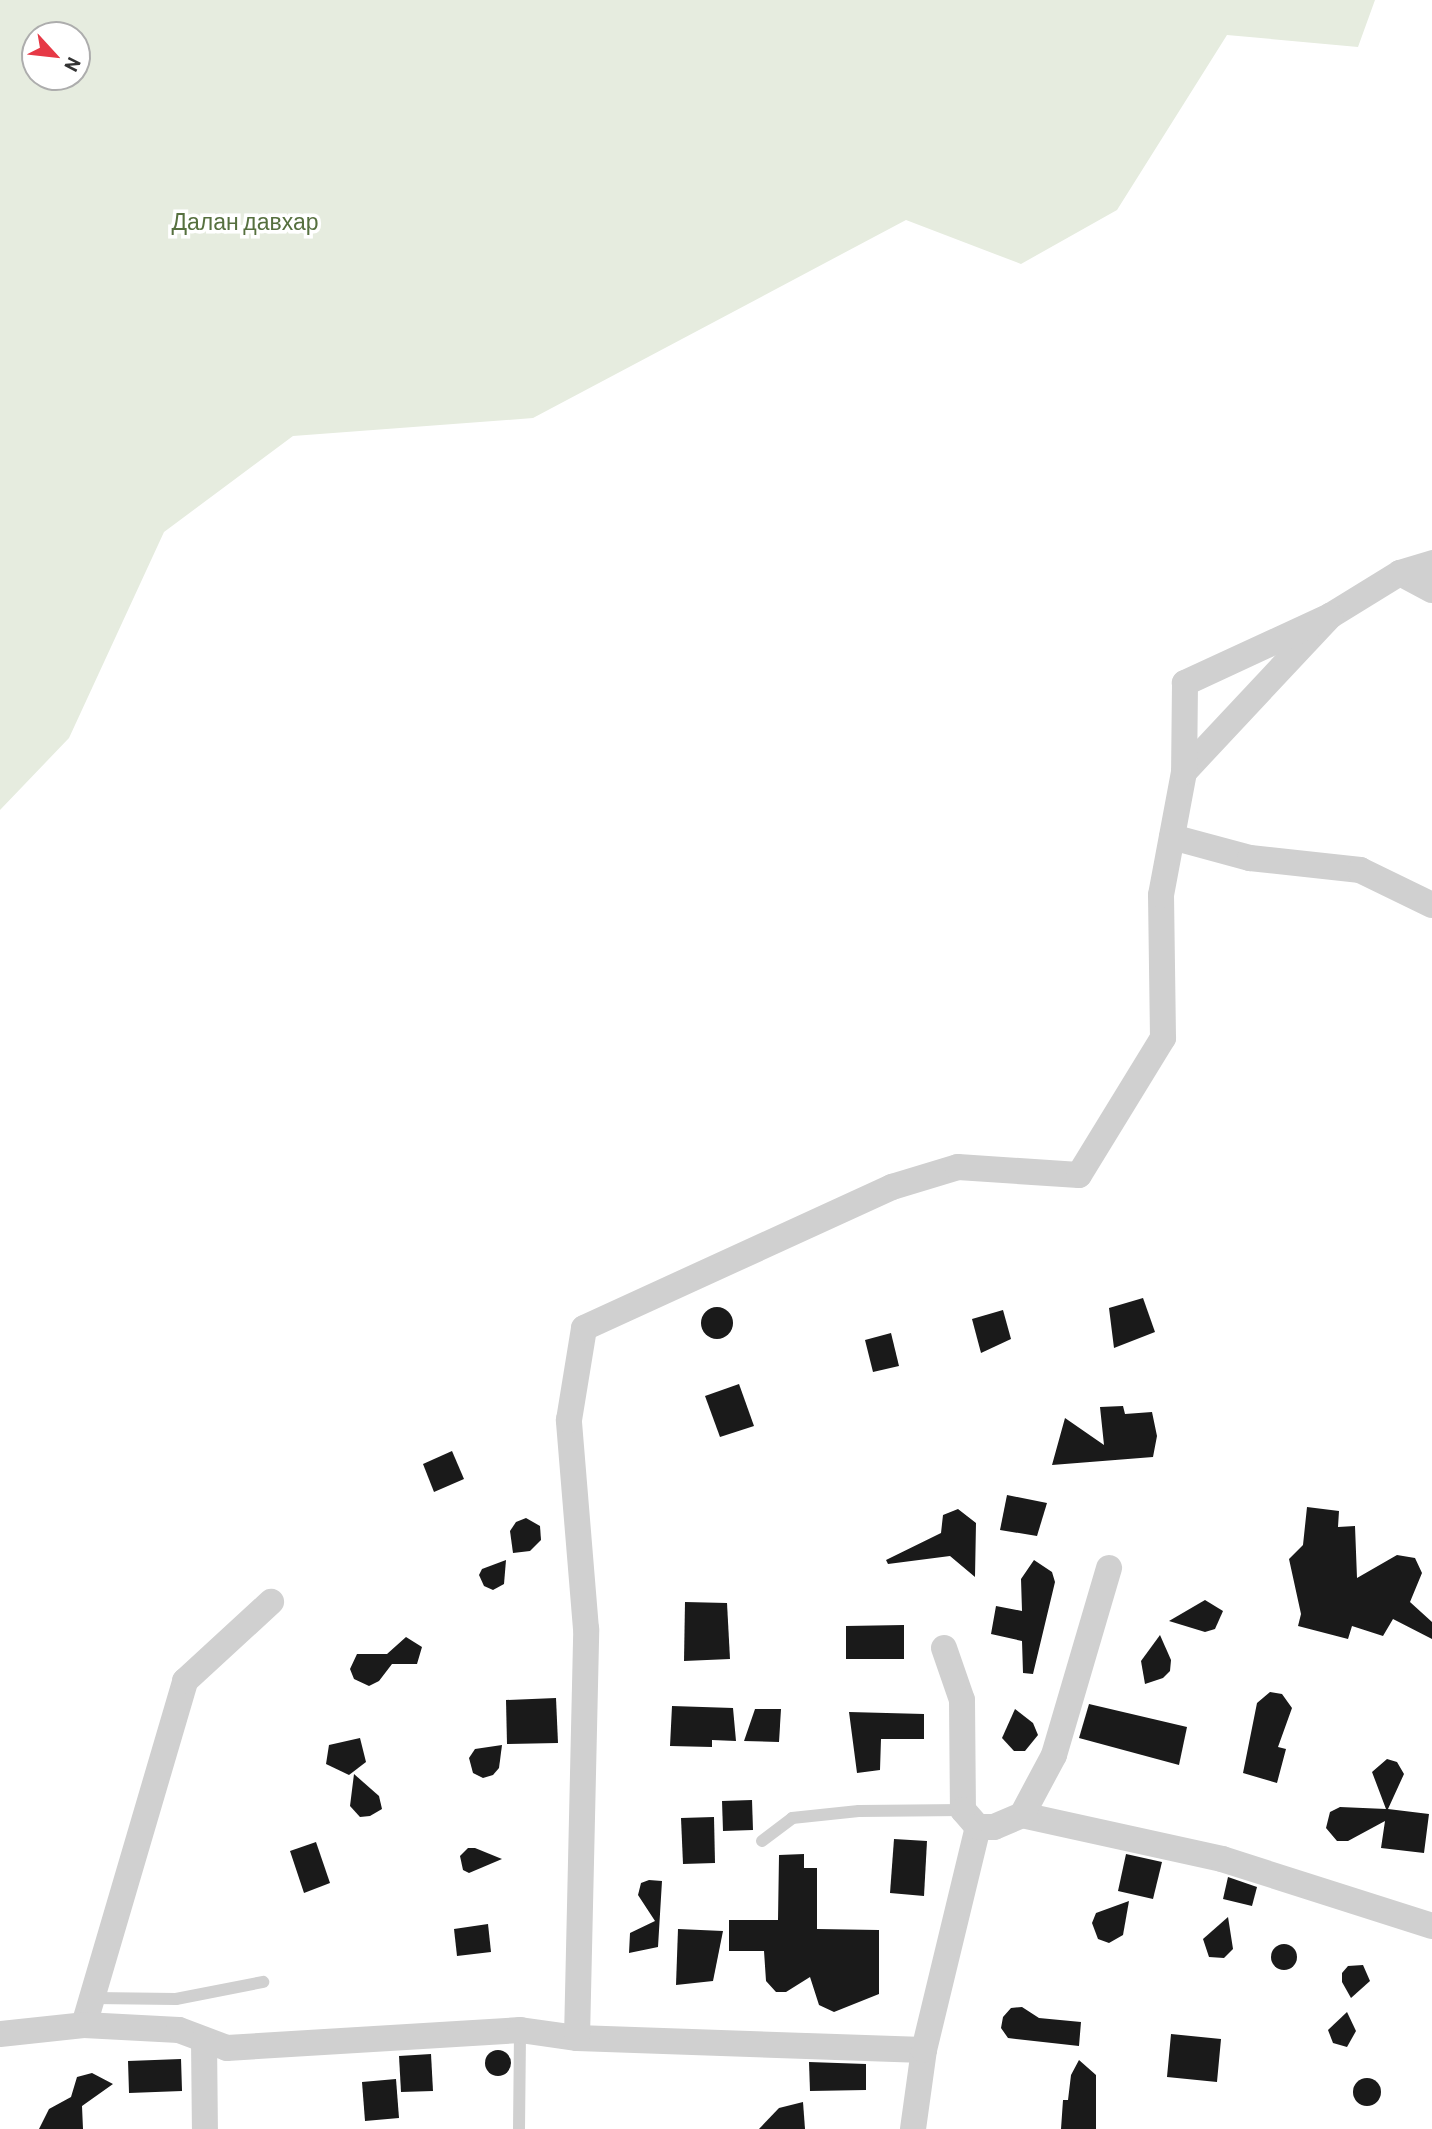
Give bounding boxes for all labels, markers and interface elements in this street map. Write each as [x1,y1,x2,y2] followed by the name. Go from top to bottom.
[21,21,91,91] north arrow
[60,54,86,76] text: N
[171,207,319,235] park label: Далан давхар

